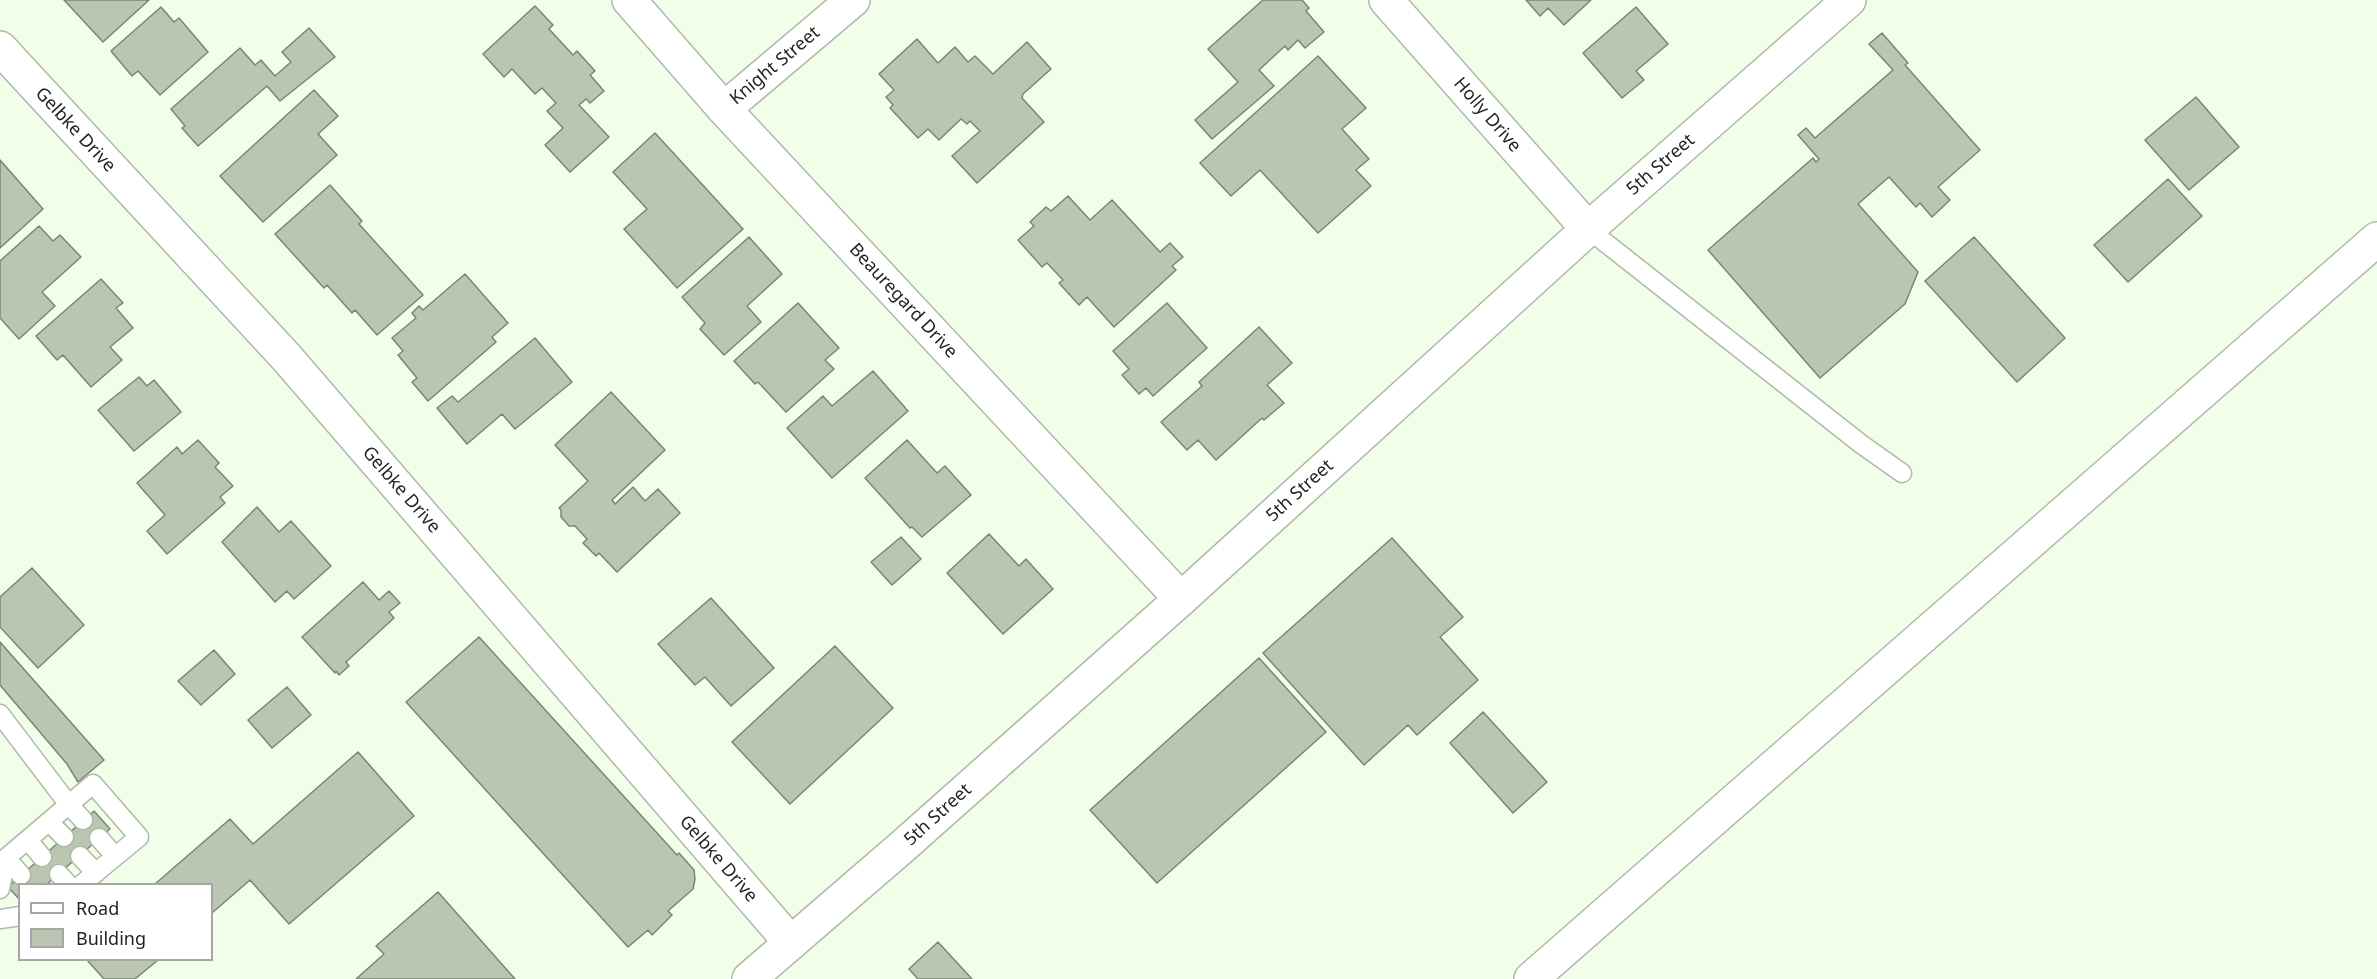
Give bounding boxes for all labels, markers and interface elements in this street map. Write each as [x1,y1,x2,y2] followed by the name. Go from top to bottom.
[726,22,824,110] street label: Knight Street
[1449,73,1525,157] street label: Holly Drive
[30,83,120,177] street label: Gelbke Drive
[1623,130,1699,200] street label: 5th Street
[844,239,962,363] street label: Beauregard Drive
[357,442,445,538] street label: Gelbke Drive
[1262,455,1338,527] street label: 5th Street
[900,779,976,851] street label: 5th Street
[674,811,762,907] street label: Gelbke Drive
[18,883,213,961] legend
[76,896,119,920] text: Road
[76,926,146,950] text: Building

